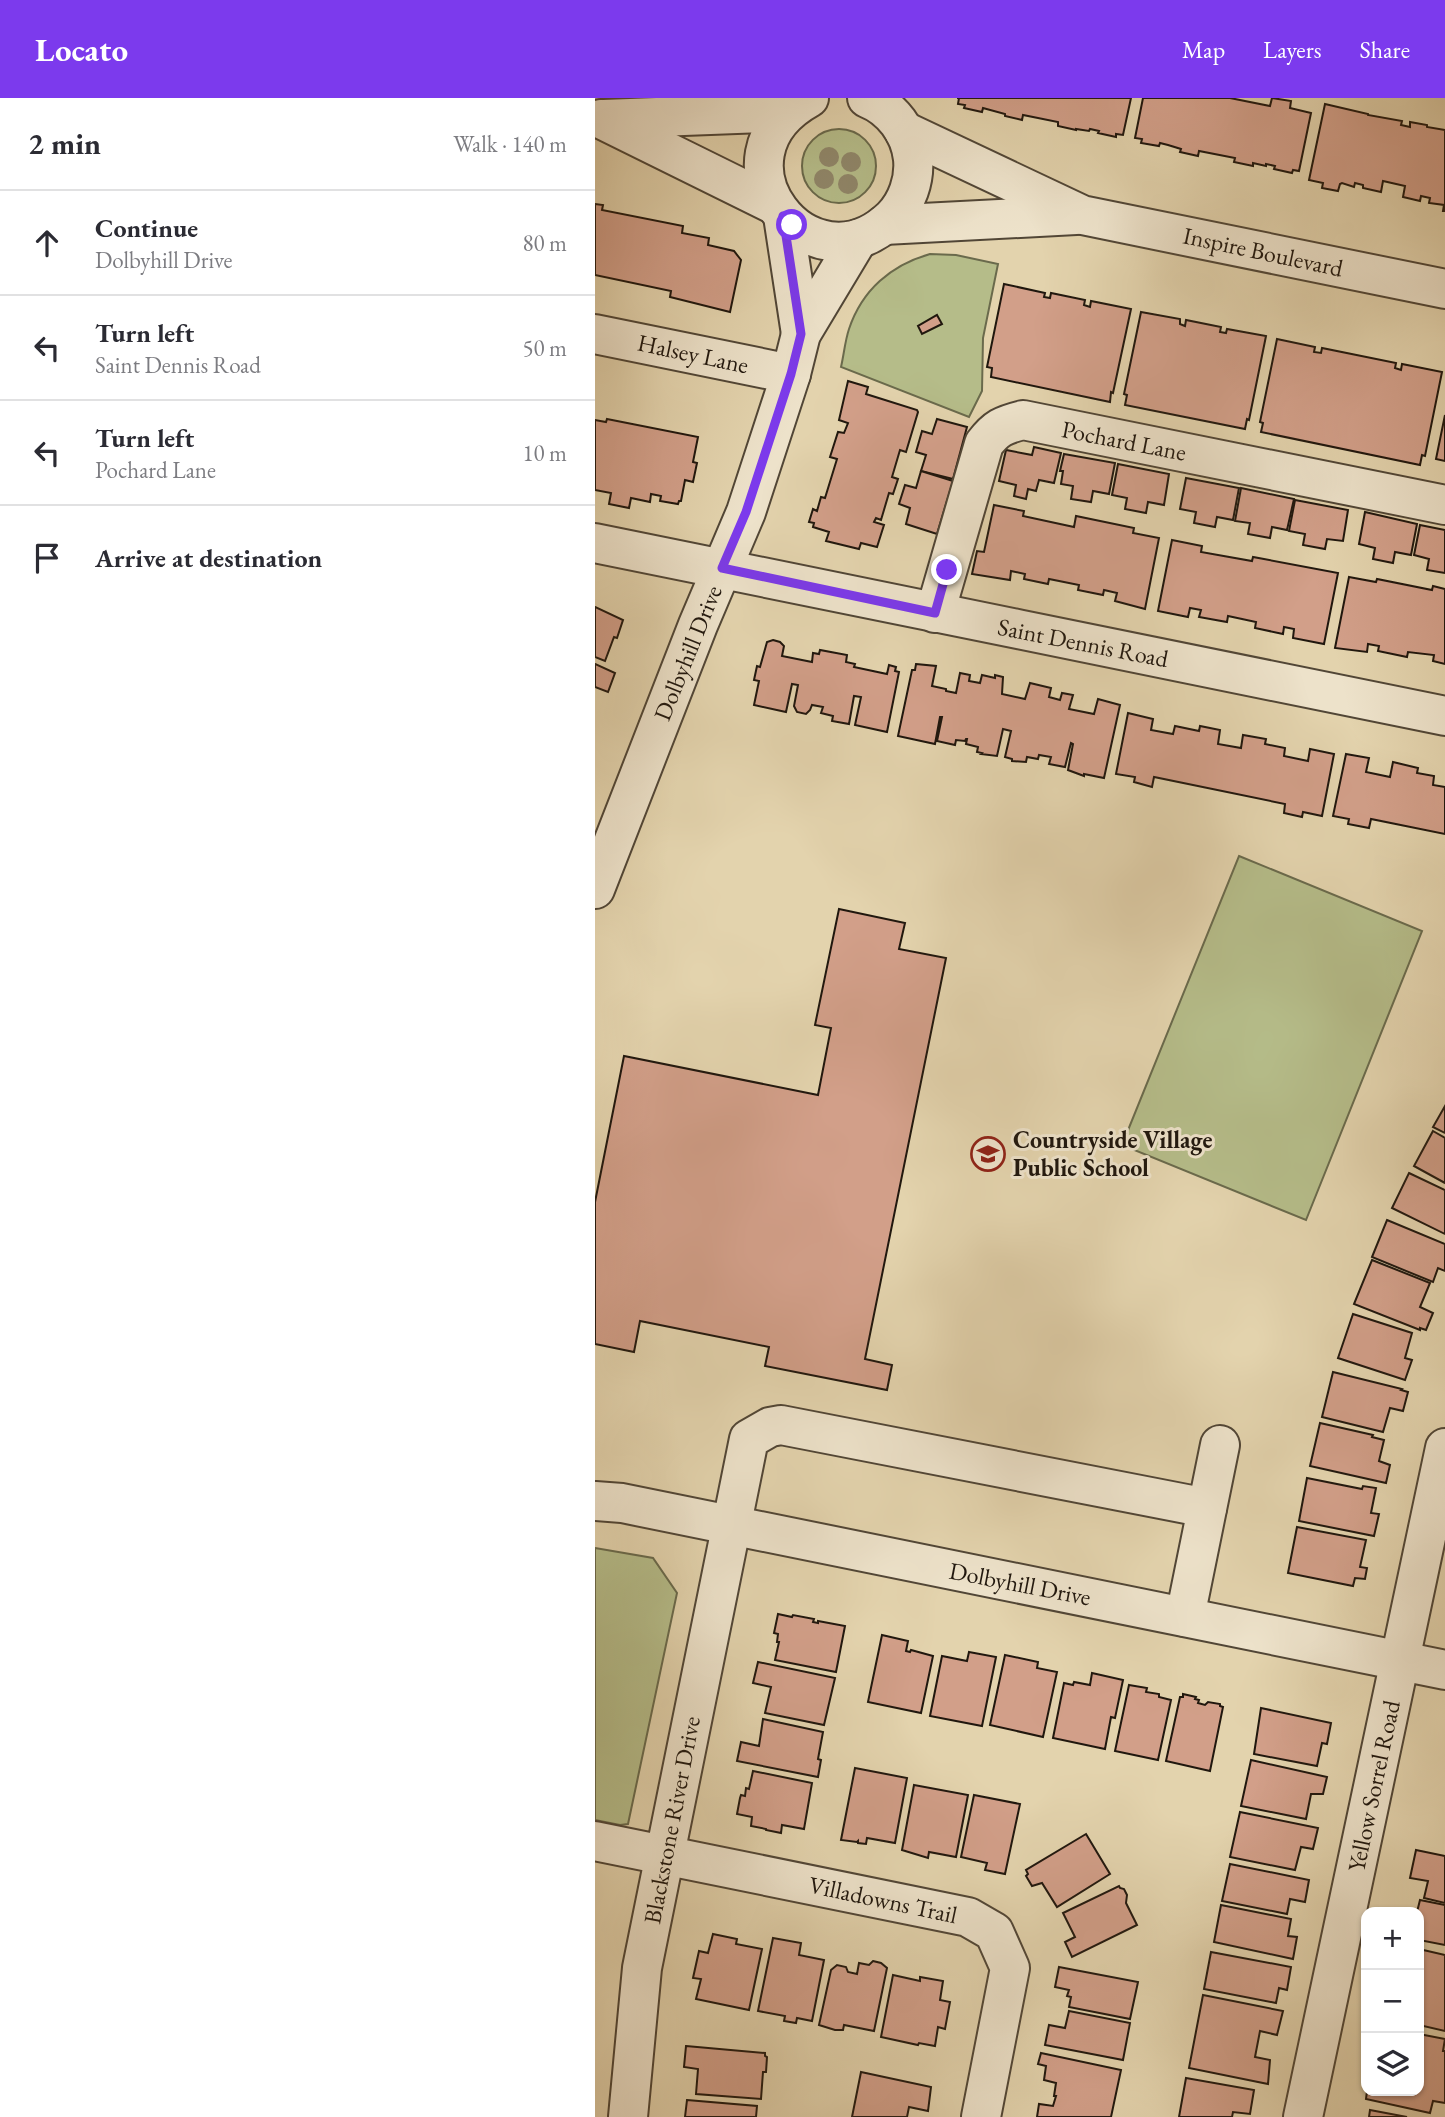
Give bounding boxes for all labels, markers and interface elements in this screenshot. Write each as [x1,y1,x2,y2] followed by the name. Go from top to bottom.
[35,28,128,71] text: Locato
[1182,34,1225,65] text: Map
[1263,34,1322,65] text: Layers
[1360,34,1410,65] text: Share
[28,124,101,163] text: 2 min
[453,129,567,159] text: Walk · 140 m
[776,209,807,240] route start
[95,211,198,245] text: Continue
[1180,219,1347,284] street label: Inspire Boulevard
[28,224,66,262] icon: ahead
[522,228,567,258] text: 80 m
[95,245,233,275] text: Dolbyhill Drive
[95,316,194,350] text: Turn left
[635,327,752,380] street label: Halsey Lane
[28,329,66,367] icon: left
[522,333,567,363] text: 50 m
[95,350,261,380] text: Saint Dennis Road
[1059,413,1189,468] street label: Pochard Lane
[95,421,194,455] text: Turn left
[28,434,66,472] icon: left
[522,438,567,468] text: 10 m
[95,455,216,485] text: Pochard Lane
[28,539,66,577] icon: arrive
[95,541,322,575] text: Arrive at destination
[931,554,962,585] route end
[646,580,729,725] street label: Dolbyhill Drive
[995,611,1172,674] street label: Saint Dennis Road
[1013,1124,1212,1183] place label: Countryside Village Public School
[969,1135,1007,1173] school or university icon: Countryside Village Public School
[947,1555,1093,1612] street label: Dolbyhill Drive
[1340,1697,1407,1874] street label: Yellow Sorrel Road
[636,1713,707,1926] street label: Blackstone River Drive
[806,1869,960,1930] street label: Villadowns Trail
[1361,1907,1424,2096] map controls
[1361,1907,1424,1970] button: +
[1361,1970,1424,2033] button: −
[1361,2033,1424,2096] button: layers

